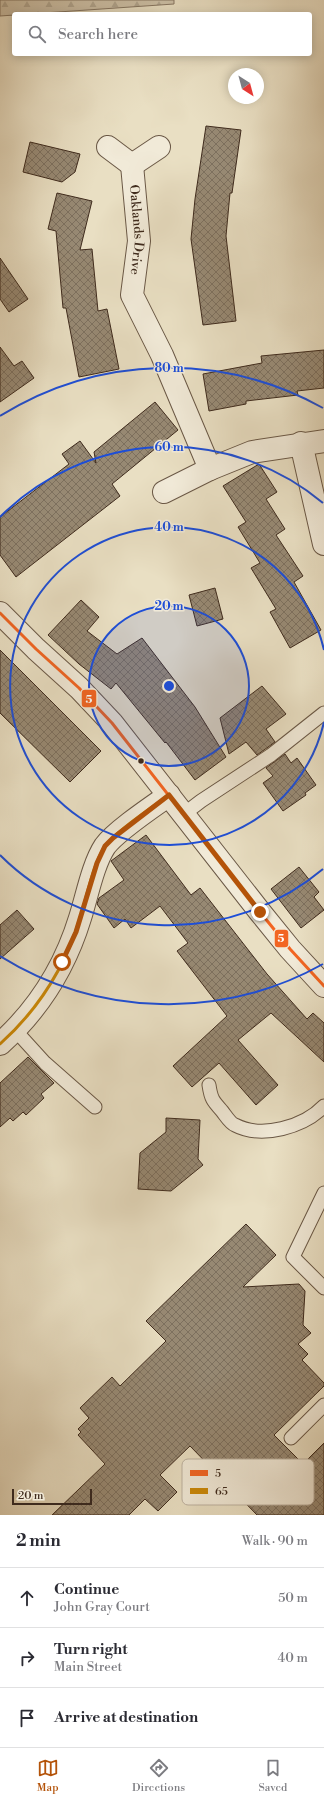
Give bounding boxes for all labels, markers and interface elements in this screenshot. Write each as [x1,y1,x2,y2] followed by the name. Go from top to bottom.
[12,12,312,56] search box
[26,23,48,45] icon: search
[58,25,138,44] text: Search here
[228,68,264,104] north arrow
[126,184,147,276] street label: Oaklands Drive
[154,361,184,376] text: 80 m
[154,440,184,455] text: 60 m
[154,520,184,535] text: 40 m
[154,599,184,614] text: 20 m
[162,679,176,693] centre of rings
[81,689,97,708] line badge: 5
[86,693,93,707] text: 5
[136,756,146,766] unlabelled marker
[251,903,269,921] route end
[274,929,289,948] line badge: 5
[278,932,285,946] text: 5
[53,953,71,971] route start
[182,1459,314,1505] legend
[215,1467,221,1481] text: 5
[215,1485,228,1499] text: 65
[12,1487,92,1506] scale bar
[18,1489,43,1503] text: 20 m
[16,1530,61,1552] text: 2 min
[242,1533,308,1549] text: Walk · 90 m
[54,1580,119,1599] text: Continue
[16,1587,38,1609] icon: ahead
[278,1590,308,1606] text: 50 m
[54,1599,150,1615] text: John Gray Court
[54,1640,128,1659] text: Turn right
[16,1647,38,1669] icon: right
[278,1650,308,1666] text: 40 m
[54,1659,122,1675] text: Main Street
[16,1707,38,1729] icon: arrive
[54,1708,198,1727] text: Arrive at destination
[37,1757,59,1795] tab: Map
[132,1757,185,1795] tab: Directions
[258,1757,287,1795] tab: Saved

